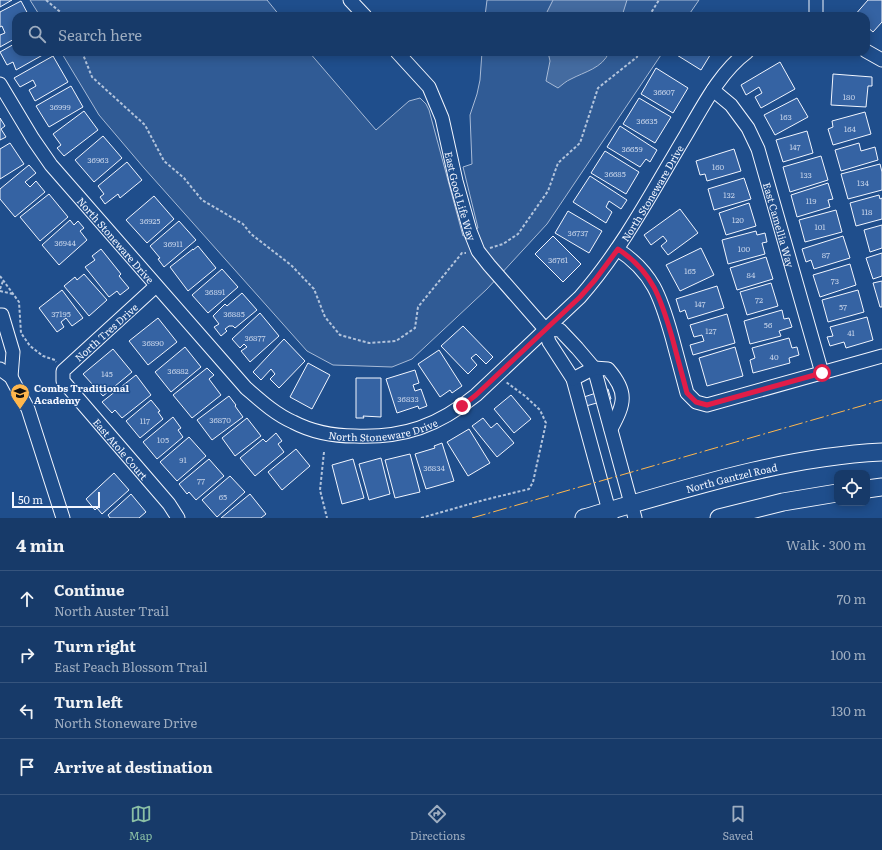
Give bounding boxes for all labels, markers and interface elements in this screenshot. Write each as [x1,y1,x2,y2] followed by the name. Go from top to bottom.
[12,12,870,56] search box
[26,23,48,45] icon: search
[58,23,142,46] text: Search here
[653,86,675,97] house number: 36607
[843,91,856,102] house number: 180
[49,101,71,112] house number: 36999
[780,111,792,122] house number: 163
[636,115,658,126] house number: 36635
[844,123,857,134] house number: 164
[789,141,801,152] house number: 147
[617,142,686,244] street label: North Stoneware Drive
[621,143,643,154] house number: 36659
[442,150,481,243] street label: East Good Life Way
[87,154,109,165] house number: 36963
[712,161,724,172] house number: 160
[604,168,626,179] house number: 36685
[800,169,812,180] house number: 133
[857,177,870,188] house number: 134
[760,180,799,269] street label: East Camellia Way
[723,189,735,200] house number: 132
[74,193,158,286] street label: North Stoneware Drive
[806,195,816,206] house number: 119
[862,206,873,217] house number: 118
[732,214,744,225] house number: 120
[140,215,160,226] house number: 36925
[814,221,826,232] house number: 101
[568,227,588,238] house number: 36737
[54,237,76,248] house number: 36944
[163,238,183,249] house number: 36911
[738,243,751,254] house number: 100
[822,249,830,260] house number: 87
[548,254,569,265] house number: 36761
[684,265,696,276] house number: 165
[747,269,756,280] house number: 84
[831,275,839,286] house number: 73
[205,286,226,297] house number: 36891
[755,294,763,305] house number: 72
[694,298,706,309] house number: 147
[71,299,141,365] street label: North Tres Drive
[839,301,847,312] house number: 57
[51,308,71,319] house number: 37195
[223,308,245,319] house number: 36885
[764,319,773,330] house number: 56
[705,325,717,336] house number: 127
[847,327,856,338] house number: 41
[244,332,266,343] house number: 36877
[142,337,164,348] house number: 36890
[769,351,779,362] house number: 40
[813,364,831,382] route start
[167,365,189,376] house number: 36882
[101,368,113,379] house number: 145
[34,380,130,407] place label: Combs Traditional Academy
[9,382,31,410] school or university icon: Combs Traditional Academy
[397,393,419,404] house number: 36833
[453,397,471,415] route end
[90,414,152,483] street label: East Atole Court
[209,414,231,425] house number: 36870
[328,414,440,444] street label: North Stoneware Drive
[140,415,150,426] house number: 117
[157,434,169,445] house number: 105
[179,454,187,465] house number: 91
[684,459,778,496] street label: North Gantzel Road
[423,462,445,473] house number: 36834
[834,470,870,506] map controls
[834,470,870,506] button: locate
[197,475,205,486] house number: 77
[12,490,100,509] scale bar
[18,491,43,507] text: 50 m
[219,491,227,502] house number: 65
[16,532,65,557] text: 4 min
[786,535,866,554] text: Walk · 300 m
[54,578,124,601] text: Continue
[16,588,38,610] icon: ahead
[837,589,866,608] text: 70 m
[54,601,169,620] text: North Auster Trail
[54,634,136,657] text: Turn right
[16,644,38,666] icon: right
[830,645,866,664] text: 100 m
[54,657,208,676] text: East Peach Blossom Trail
[54,690,123,713] text: Turn left
[16,700,38,722] icon: left
[831,701,866,720] text: 130 m
[54,713,197,732] text: North Stoneware Drive
[54,755,213,778] text: Arrive at destination
[16,756,38,778] icon: arrive
[129,803,152,843] tab: Map
[410,803,465,843] tab: Directions
[723,803,753,843] tab: Saved

